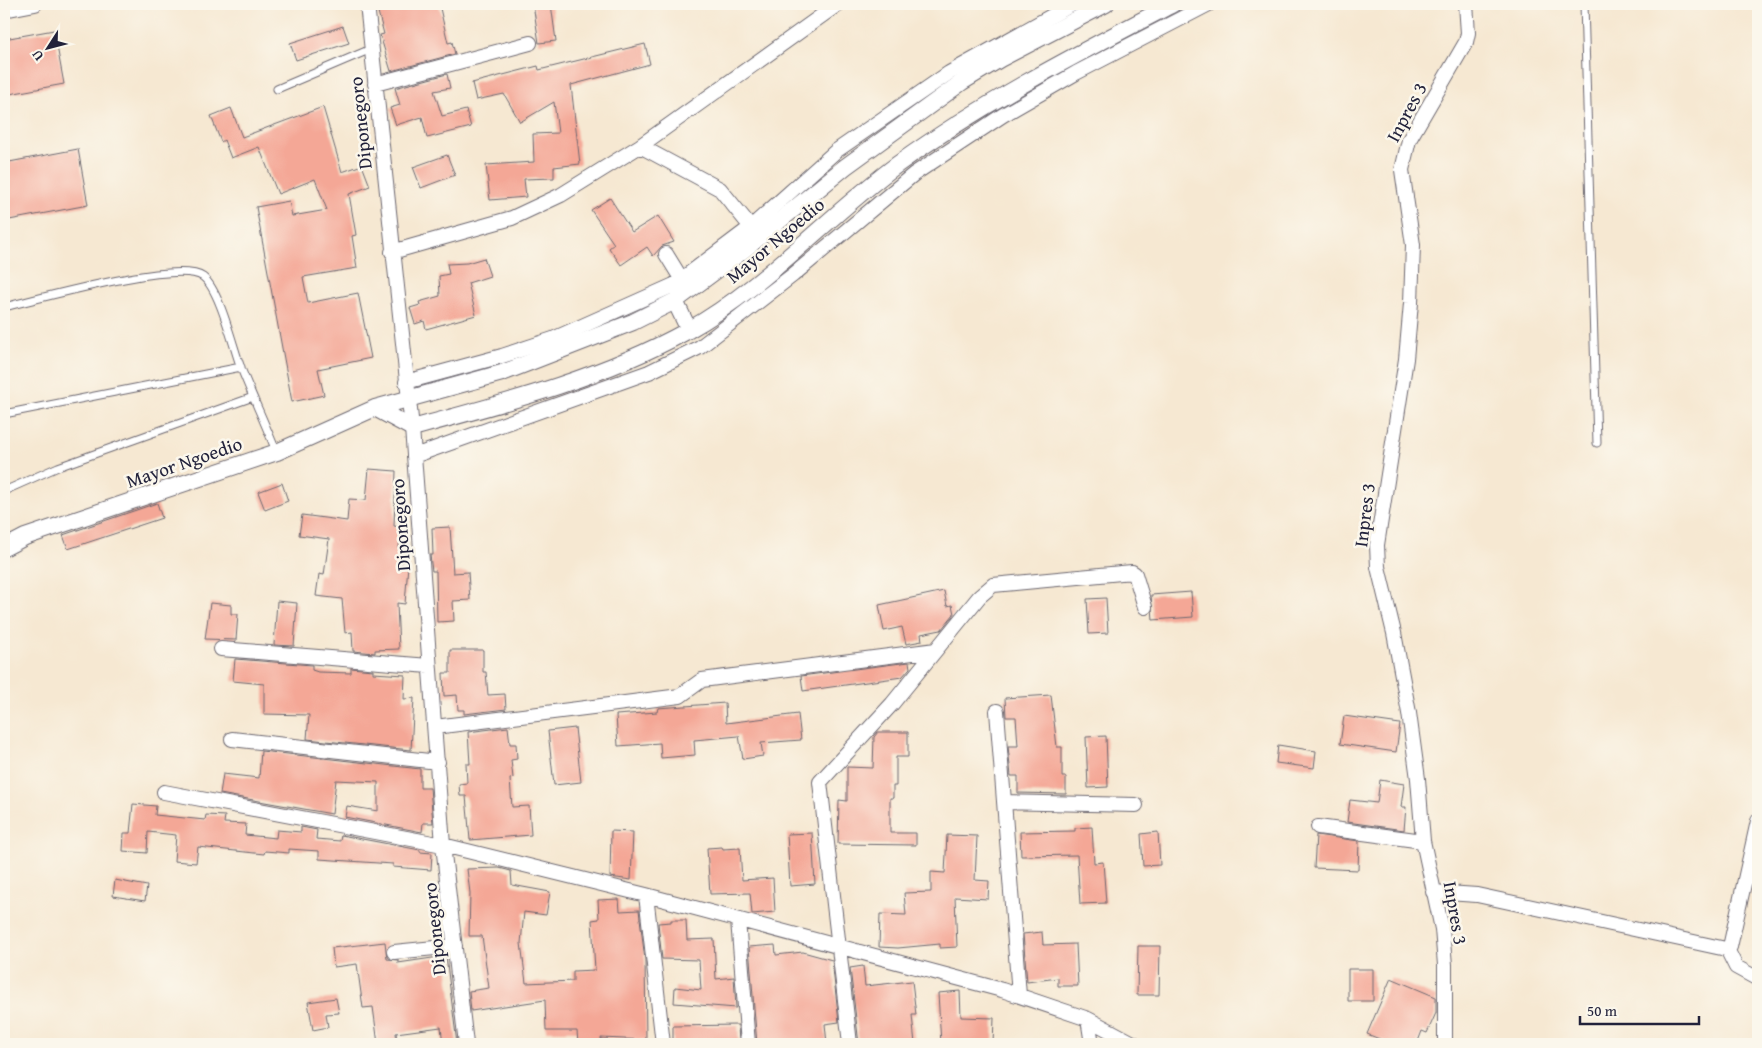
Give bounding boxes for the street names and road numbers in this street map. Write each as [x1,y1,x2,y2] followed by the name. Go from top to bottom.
[341,75,379,171] street label: Diponegoro
[1379,77,1433,147] street label: Inpres 3
[720,190,830,290] street label: Mayor Ngoedio
[122,429,246,495] street label: Mayor Ngoedio
[383,478,417,572] street label: Diponegoro
[1346,481,1382,549] street label: Inpres 3
[1437,879,1475,947] street label: Inpres 3
[415,881,453,977] street label: Diponegoro

